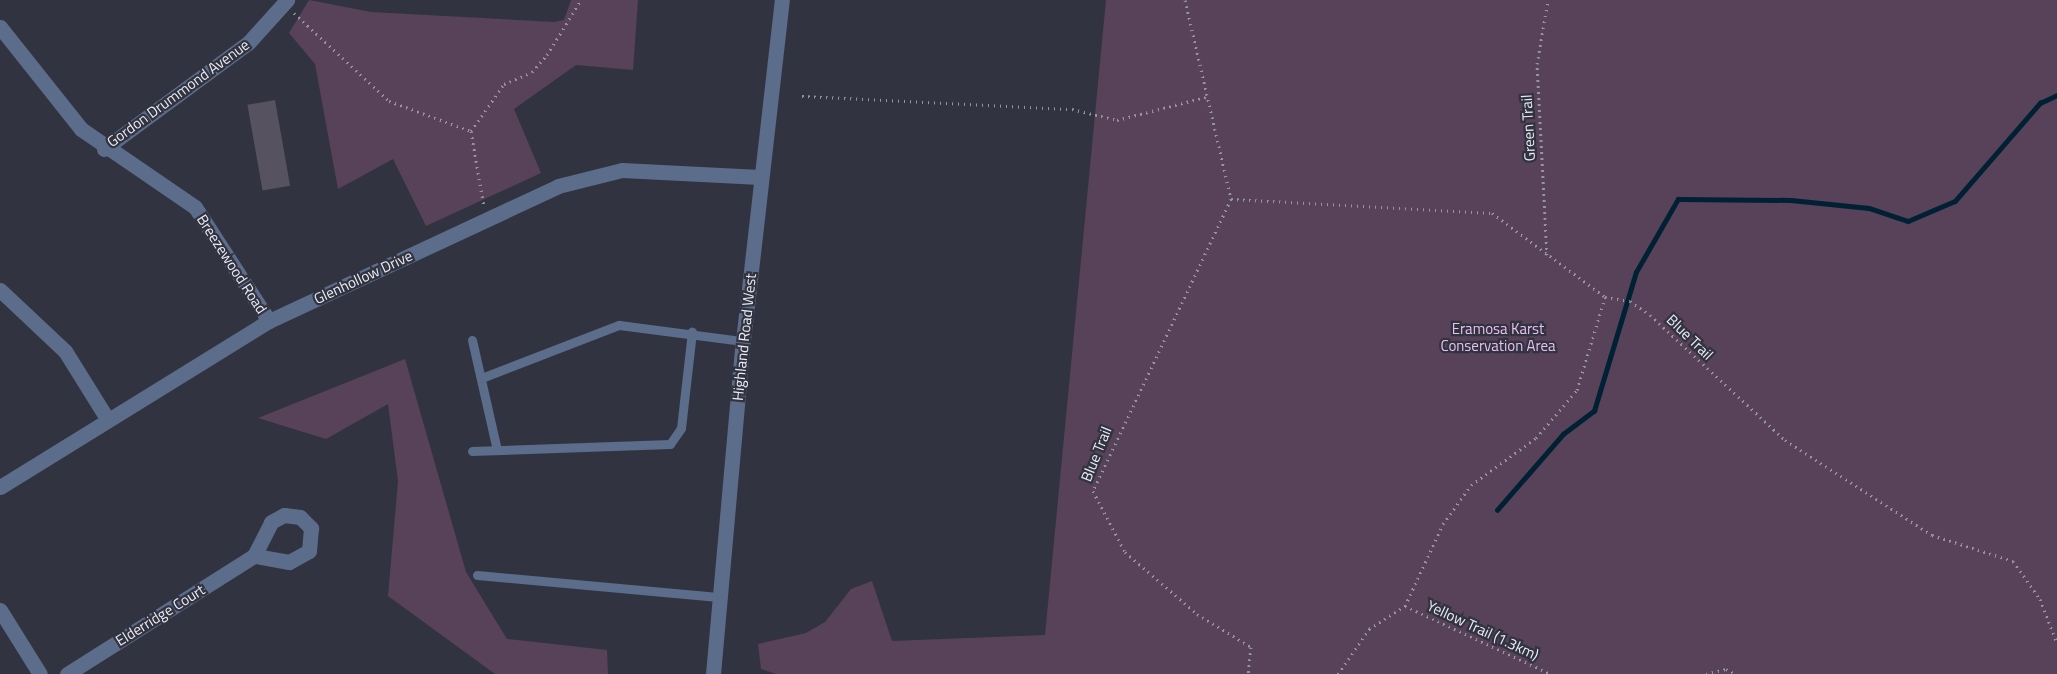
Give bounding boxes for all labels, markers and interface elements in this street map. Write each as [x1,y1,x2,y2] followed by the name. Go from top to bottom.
[103,35,253,151] street label: Gordon Drummond Avenue
[1517,94,1539,162] street label: Green Trail
[193,211,271,317] street label: Breezewood Road
[311,246,415,308] street label: Glenhollow Drive
[728,272,760,402] street label: Highland Road West
[1663,311,1717,363] street label: Blue Trail
[1440,319,1556,354] park label: Eramosa Karst Conservation Area
[1077,424,1115,484] street label: Blue Trail
[112,580,208,650] street label: Elderridge Court
[1424,596,1542,664] street label: Yellow Trail (1.3km)

